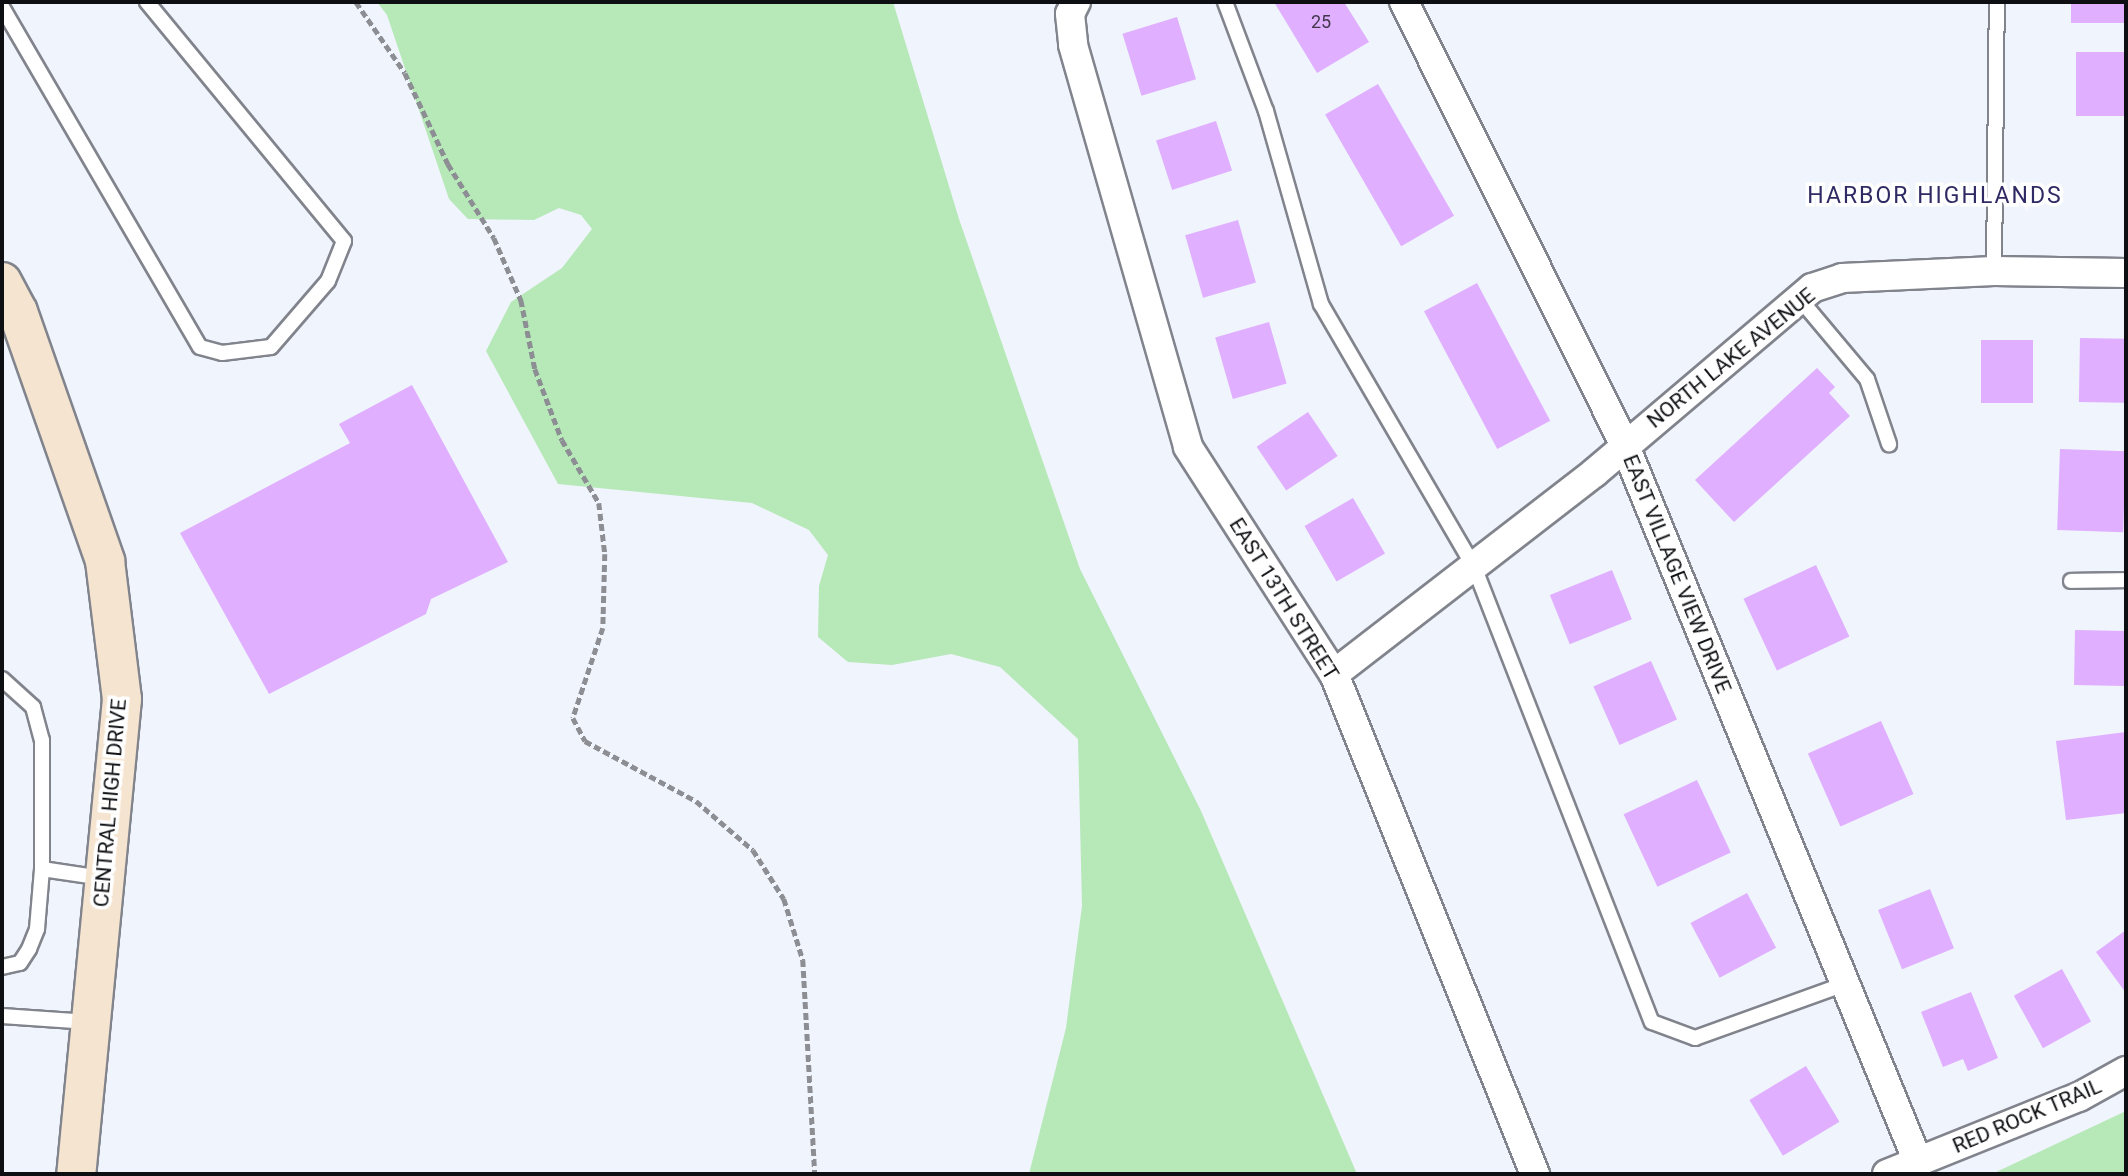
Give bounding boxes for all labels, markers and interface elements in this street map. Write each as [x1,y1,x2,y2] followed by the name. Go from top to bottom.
[1311,11,1331,33] house number: 25
[1809,182,2061,210] district label: HARBOR HIGHLANDS
[1642,283,1820,433] street label: NORTH LAKE AVENUE
[1617,451,1737,697] street label: EAST VILLAGE VIEW DRIVE
[1224,513,1344,685] street label: EAST 13TH STREET
[88,698,132,908] street label: CENTRAL HIGH DRIVE
[1949,1073,2105,1159] street label: RED ROCK TRAIL

